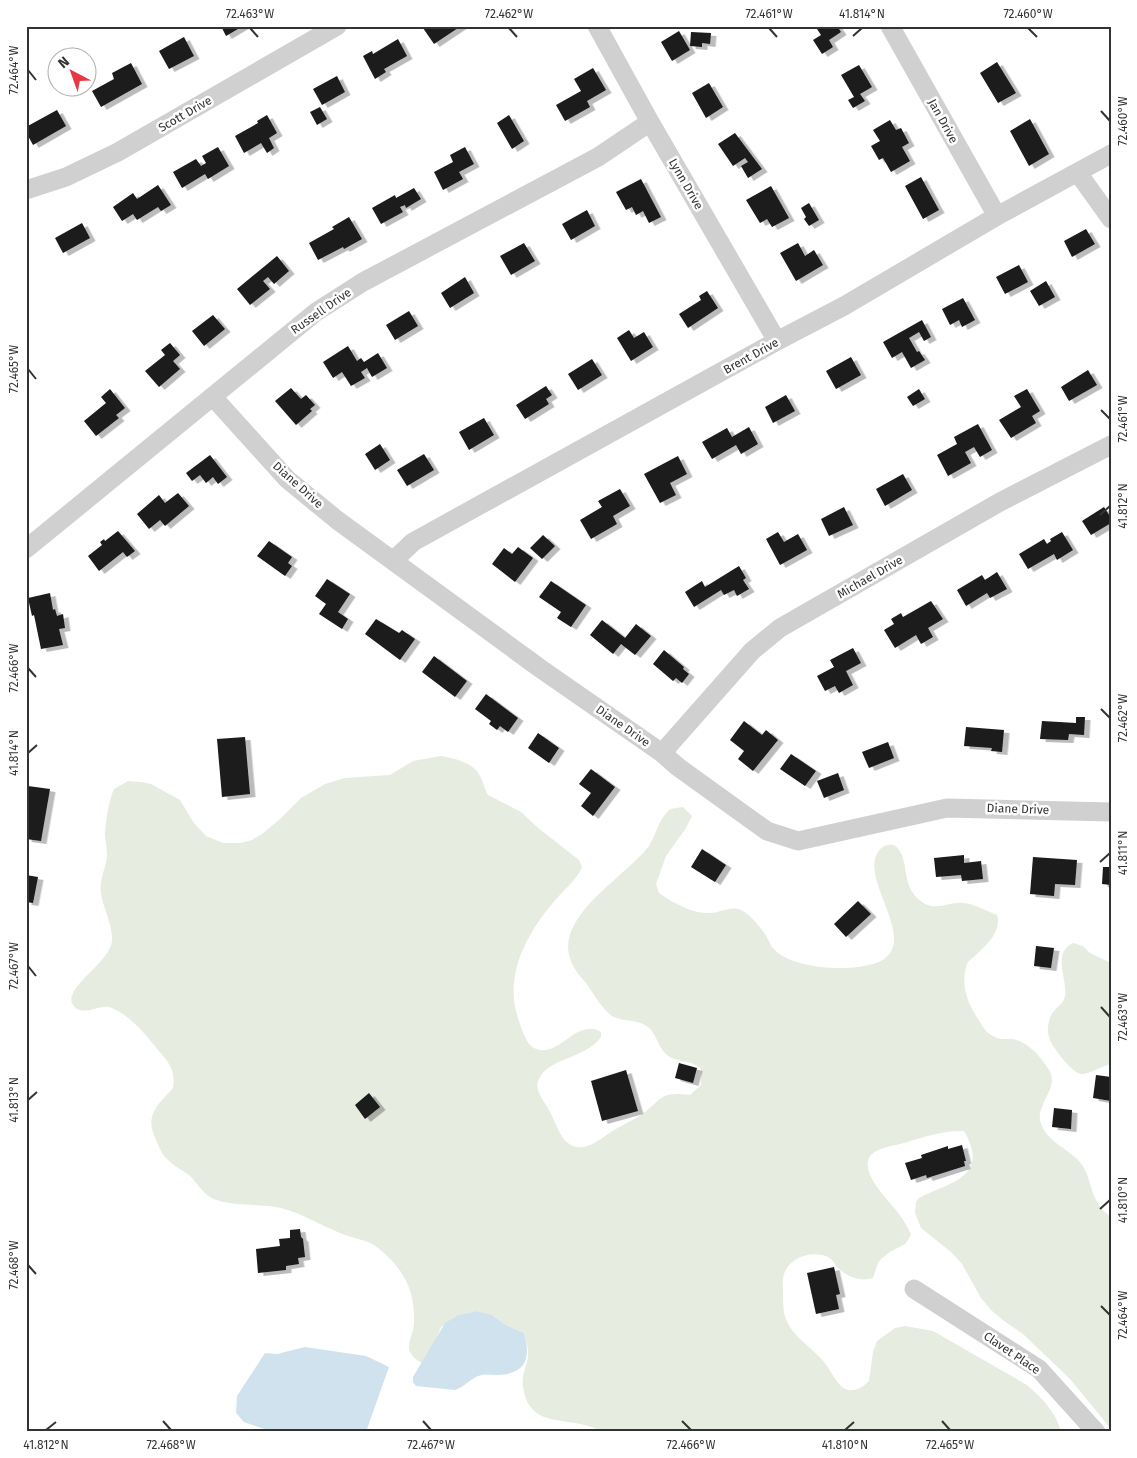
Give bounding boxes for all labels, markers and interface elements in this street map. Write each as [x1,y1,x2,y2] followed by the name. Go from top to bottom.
[226,7,274,21] text: 72.463°W
[485,7,533,21] text: 72.462°W
[745,7,793,21] text: 72.461°W
[839,7,885,21] text: 41.814°N
[1003,7,1053,21] text: 72.460°W
[7,45,21,94] text: 72.464°W
[48,48,98,98] north arrow
[55,53,73,72] text: N
[156,93,214,135] street label: Scott Drive
[925,96,961,146] street label: Jan Drive
[1116,96,1130,146] text: 72.460°W
[666,156,706,212] street label: Lynn Drive
[288,285,354,337] street label: Russell Drive
[721,335,781,377] street label: Brent Drive
[7,345,21,393] text: 72.465°W
[1116,395,1130,443] text: 72.461°W
[270,459,326,511] street label: Diane Drive
[1116,483,1130,529] text: 41.812°N
[835,553,905,601] street label: Michael Drive
[7,644,21,692] text: 72.466°W
[1116,694,1130,742] text: 72.462°W
[593,702,653,750] street label: Diane Drive
[7,730,21,776] text: 41.814°N
[987,801,1049,817] street label: Diane Drive
[1116,831,1130,875] text: 41.811°N
[7,942,21,990] text: 72.467°W
[1116,993,1130,1041] text: 72.463°W
[7,1077,21,1123] text: 41.813°N
[1116,1177,1130,1223] text: 41.810°N
[7,1240,21,1290] text: 72.468°W
[1116,1290,1130,1339] text: 72.464°W
[981,1329,1043,1377] street label: Clavet Place
[23,1438,69,1452] text: 41.812°N
[146,1438,196,1452] text: 72.468°W
[407,1438,455,1452] text: 72.467°W
[667,1438,715,1452] text: 72.466°W
[822,1438,868,1452] text: 41.810°N
[926,1438,974,1452] text: 72.465°W

